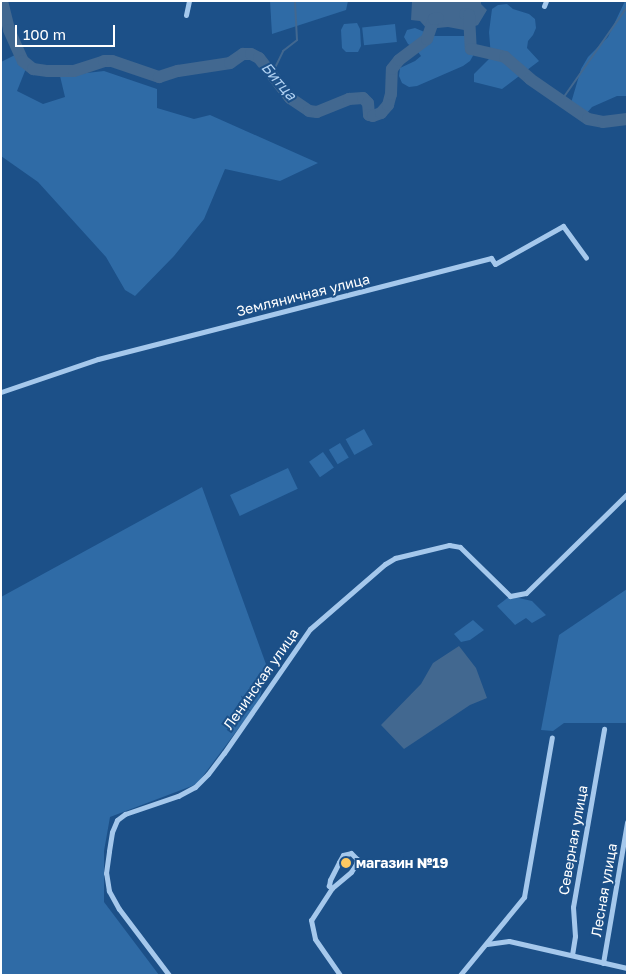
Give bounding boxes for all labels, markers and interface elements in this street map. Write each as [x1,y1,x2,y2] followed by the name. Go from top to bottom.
[18,15,118,47] scale bar
[23,25,66,43] text: 100 m
[258,58,300,104] water label: Битца
[234,270,372,320] street label: Земляничная улица
[220,625,302,733] street label: Ленинская улица
[555,784,591,896] street label: Северная улица
[588,842,620,938] street label: Лесная улица
[356,855,448,871] place label: магазин №19
[340,857,352,869] marker: магазин №19

